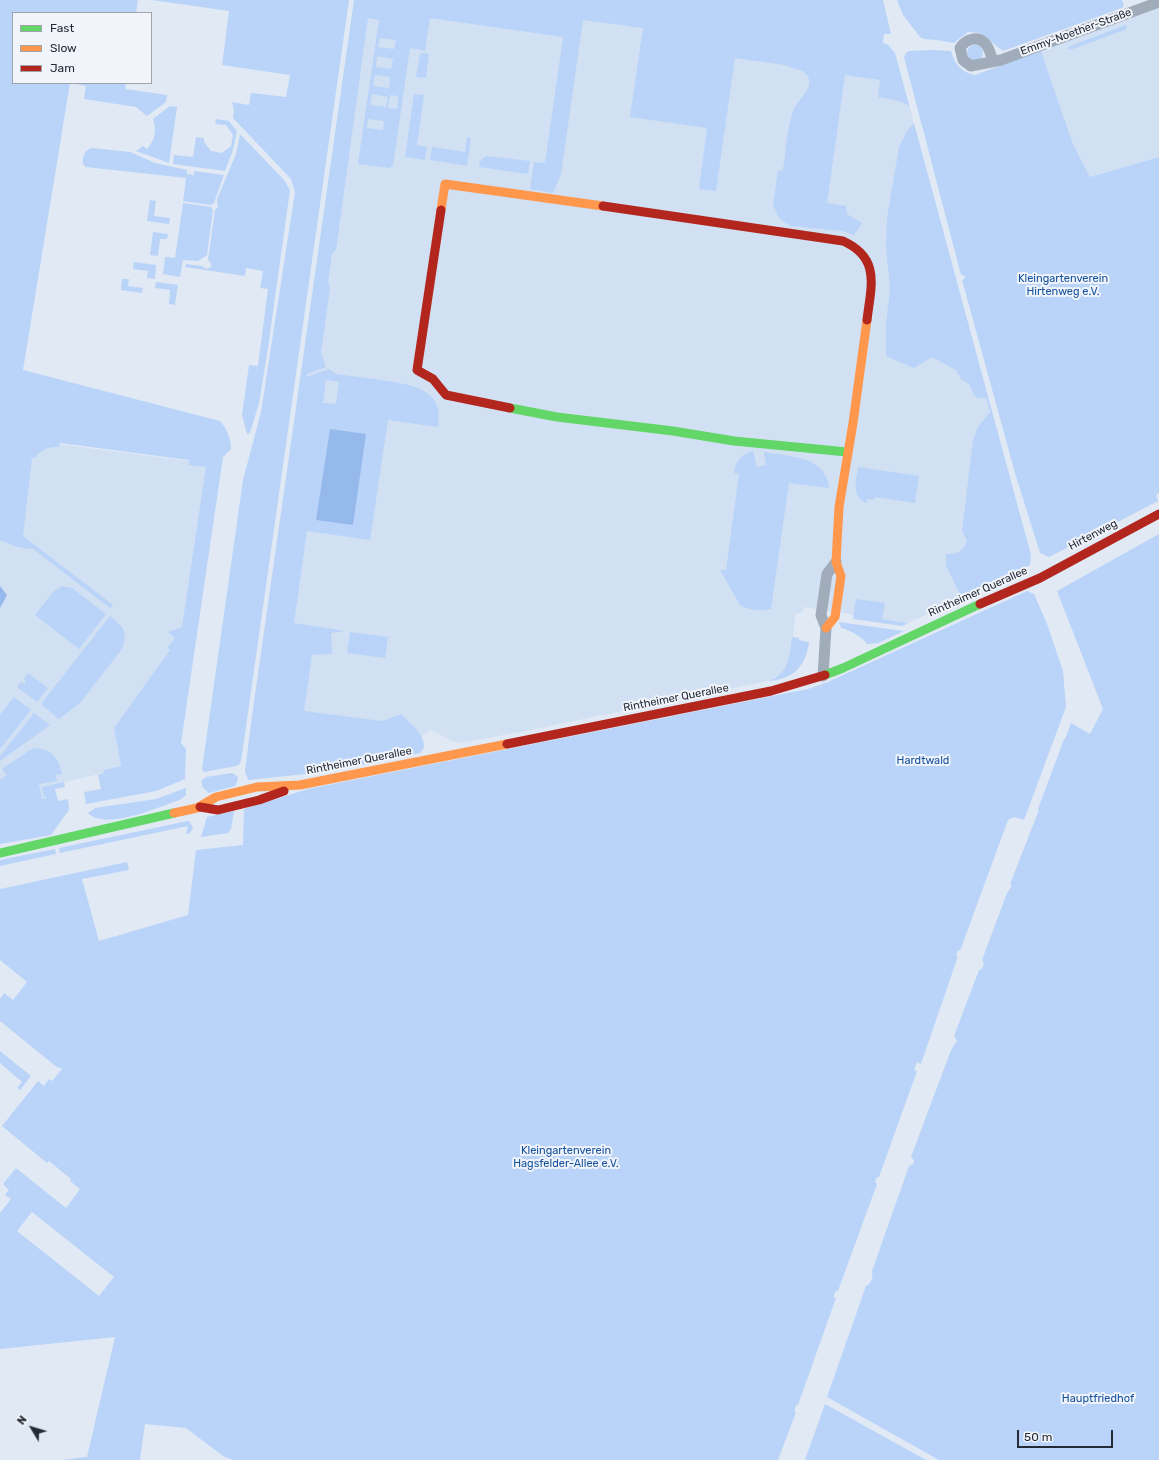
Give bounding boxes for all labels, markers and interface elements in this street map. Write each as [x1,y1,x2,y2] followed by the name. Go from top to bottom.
[1019,6,1133,58] street label: Emmy-Noether-Straße
[12,12,152,84] legend
[50,21,74,35] text: Fast
[50,41,77,55] text: Slow
[50,61,75,75] text: Jam
[1018,272,1108,298] park label: Kleingartenverein Hirtenweg e.V.
[1066,517,1120,553] street label: Hirtenweg
[926,564,1030,620] street label: Rintheimer Querallee
[622,681,730,715] street label: Rintheimer Querallee
[305,744,413,778] street label: Rintheimer Querallee
[897,754,949,768] park label: Hardtwald
[513,1144,619,1170] park label: Kleingartenverein Hagsfelder-Allee e.V.
[1062,1392,1134,1406] park label: Hauptfriedhof
[12,1408,52,1448] north arrow
[15,1413,30,1427] text: N
[1019,1422,1115,1448] scale bar
[1024,1430,1052,1444] text: 50 m

